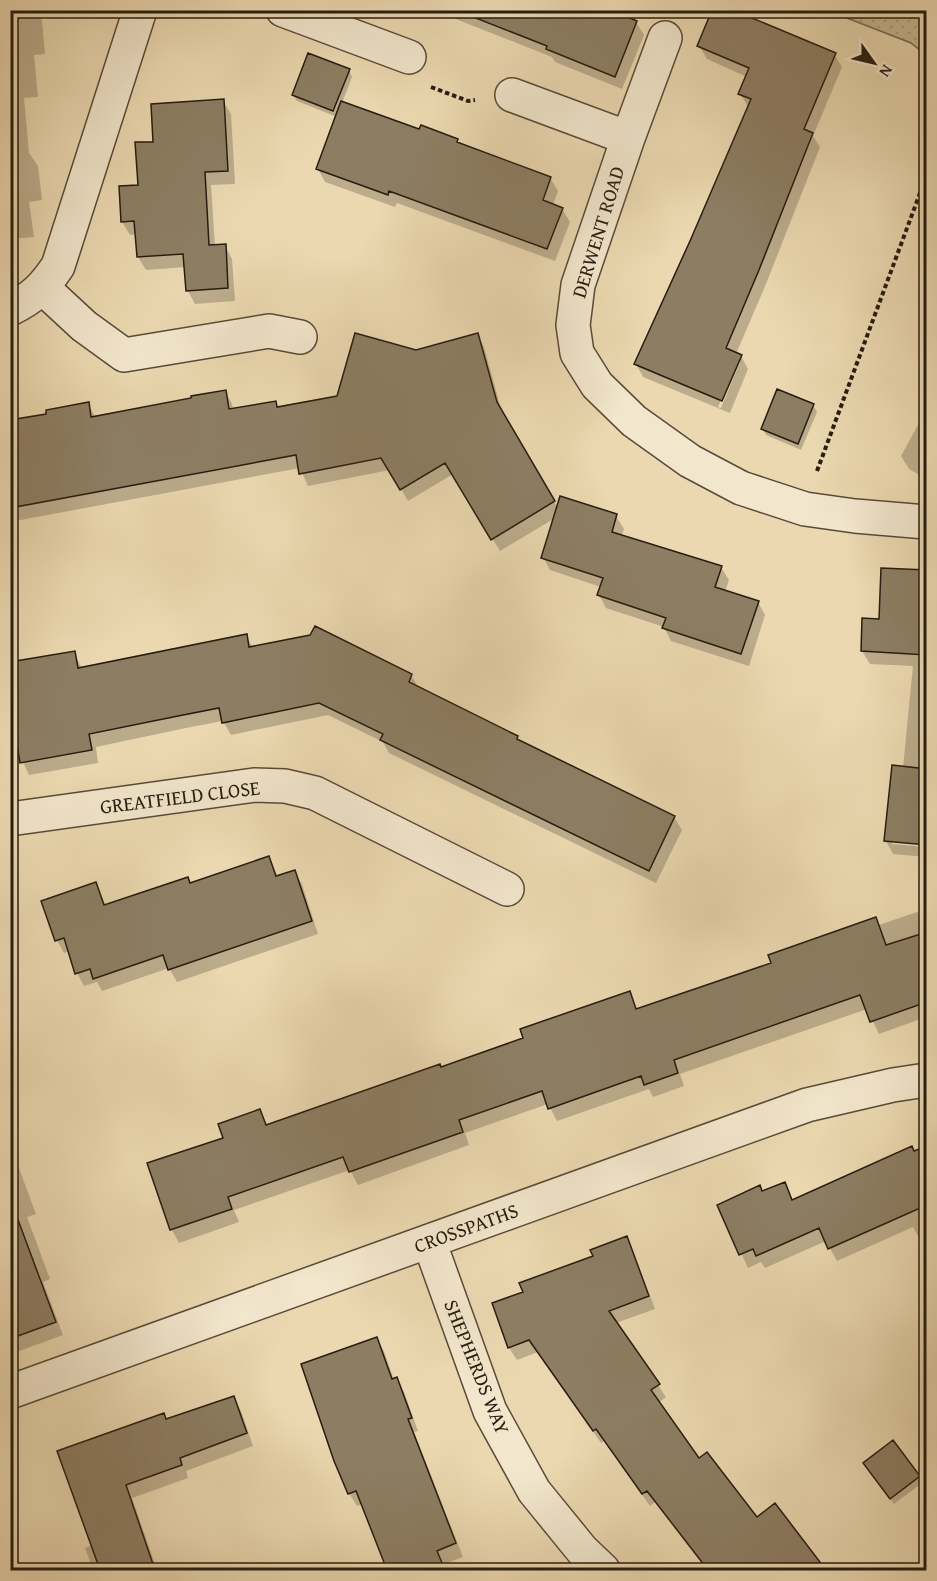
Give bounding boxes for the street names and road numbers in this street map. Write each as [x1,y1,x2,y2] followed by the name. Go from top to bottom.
[564,162,631,301] street label: DERWENT ROAD
[98,772,261,821] street label: GREATFIELD CLOSE
[410,1195,522,1260] street label: CROSSPATHS
[437,1295,518,1439] street label: SHEPHERDS WAY

